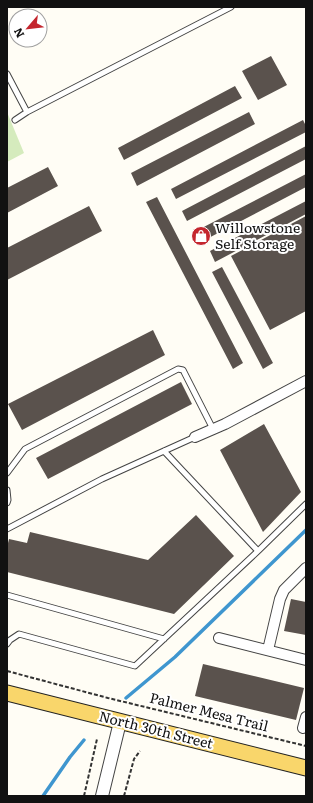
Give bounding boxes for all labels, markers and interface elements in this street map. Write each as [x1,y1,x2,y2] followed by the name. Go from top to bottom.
[8,8,48,48] north arrow
[9,25,28,41] text: N
[215,217,300,253] place label: Willowstone Self Storage
[190,225,212,247] shop icon: Willowstone Self Storage
[148,687,271,736] street label: Palmer Mesa Trail
[97,705,216,753] street label: North 30th Street

